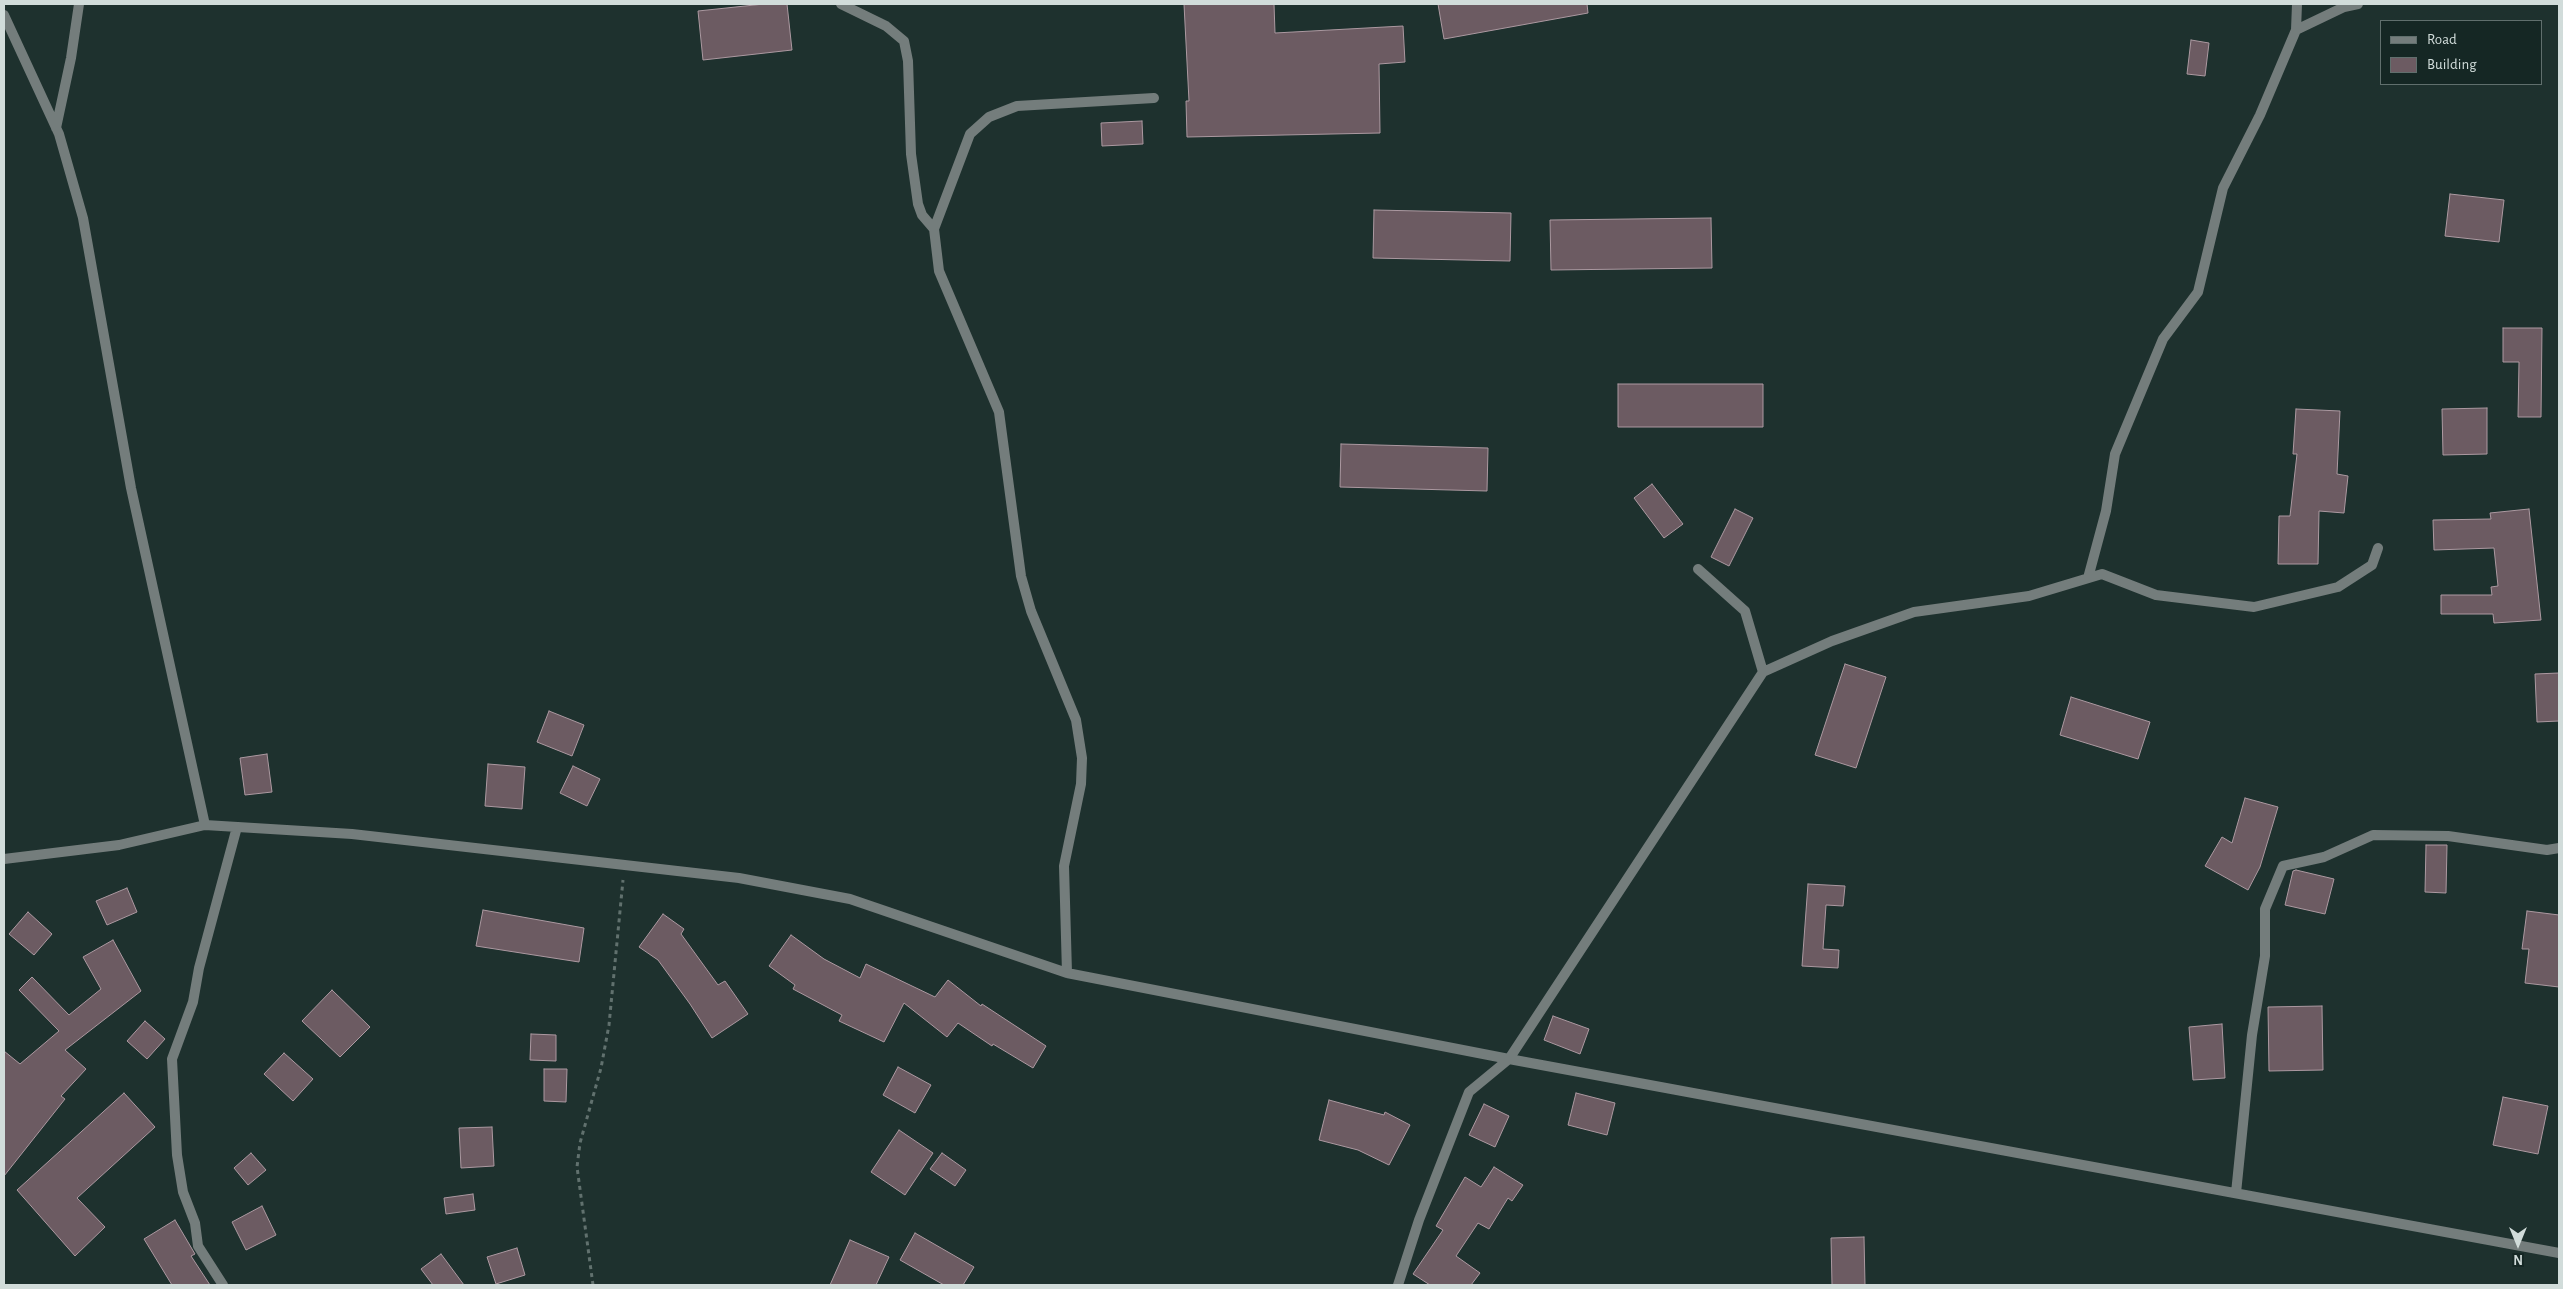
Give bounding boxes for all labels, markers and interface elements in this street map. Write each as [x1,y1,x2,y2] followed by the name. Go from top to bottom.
[2380,20,2543,85] legend
[2427,32,2457,47] text: Road
[2427,57,2477,72] text: Building
[2493,1219,2543,1269] north arrow
[2513,1252,2523,1266] text: N

